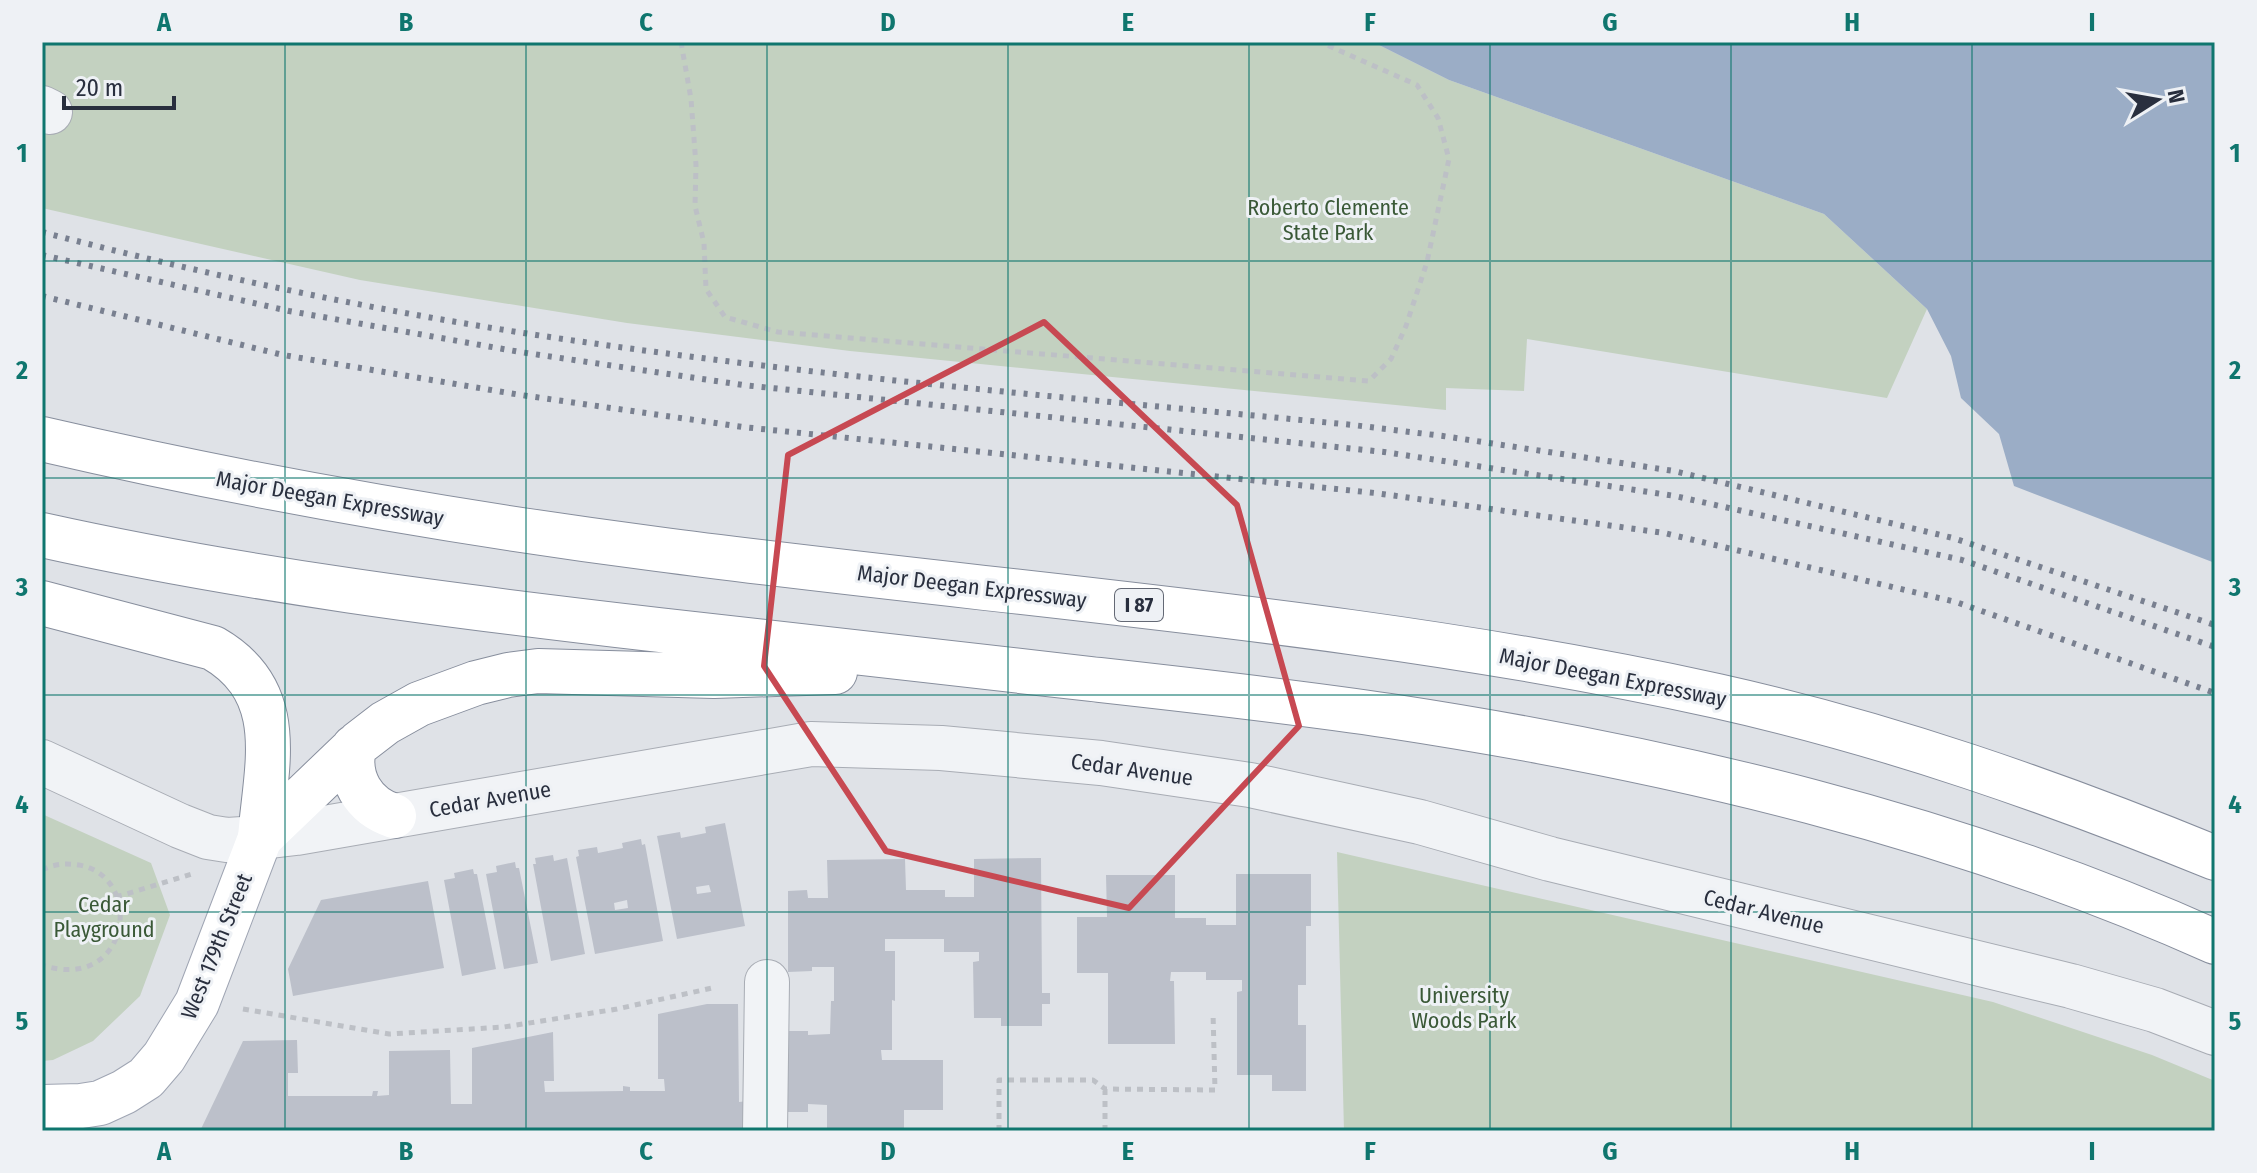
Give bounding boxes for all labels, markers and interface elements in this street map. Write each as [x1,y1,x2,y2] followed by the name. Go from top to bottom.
[156,7,172,38] text: A
[399,7,414,38] text: B
[639,7,653,38] text: C
[880,7,896,38] text: D
[1122,7,1134,38] text: E
[1364,7,1376,38] text: F
[1602,7,1618,38] text: G
[1844,7,1860,38] text: H
[2089,7,2096,38] text: I
[64,60,174,110] scale bar
[2117,60,2197,140] north arrow
[76,74,123,102] text: 20 m
[2162,87,2191,105] text: N
[17,138,28,169] text: 1
[2230,138,2241,169] text: 1
[1247,194,1409,246] park label: Roberto Clemente State Park
[15,355,28,386] text: 2
[2228,355,2241,386] text: 2
[214,465,446,532] street label: Major Deegan Expressway
[856,559,1088,614] street label: Major Deegan Expressway
[15,572,28,603] text: 3
[2228,572,2241,603] text: 3
[1115,589,1163,621] road number: I 87
[1497,642,1729,713] street label: Major Deegan Expressway
[1069,748,1195,791] street label: Cedar Avenue
[427,776,553,823] street label: Cedar Avenue
[15,789,29,820] text: 4
[2228,789,2242,820] text: 4
[175,869,258,1023] street label: West 179th Street
[1701,883,1827,939] street label: Cedar Avenue
[53,891,155,943] park label: Cedar Playground
[1412,982,1517,1034] park label: University Woods Park
[16,1006,29,1037] text: 5
[2229,1006,2242,1037] text: 5
[156,1136,172,1167] text: A
[399,1136,414,1167] text: B
[639,1136,653,1167] text: C
[880,1136,896,1167] text: D
[1122,1136,1134,1167] text: E
[1364,1136,1376,1167] text: F
[1602,1136,1618,1167] text: G
[1844,1136,1860,1167] text: H
[2089,1136,2096,1167] text: I

